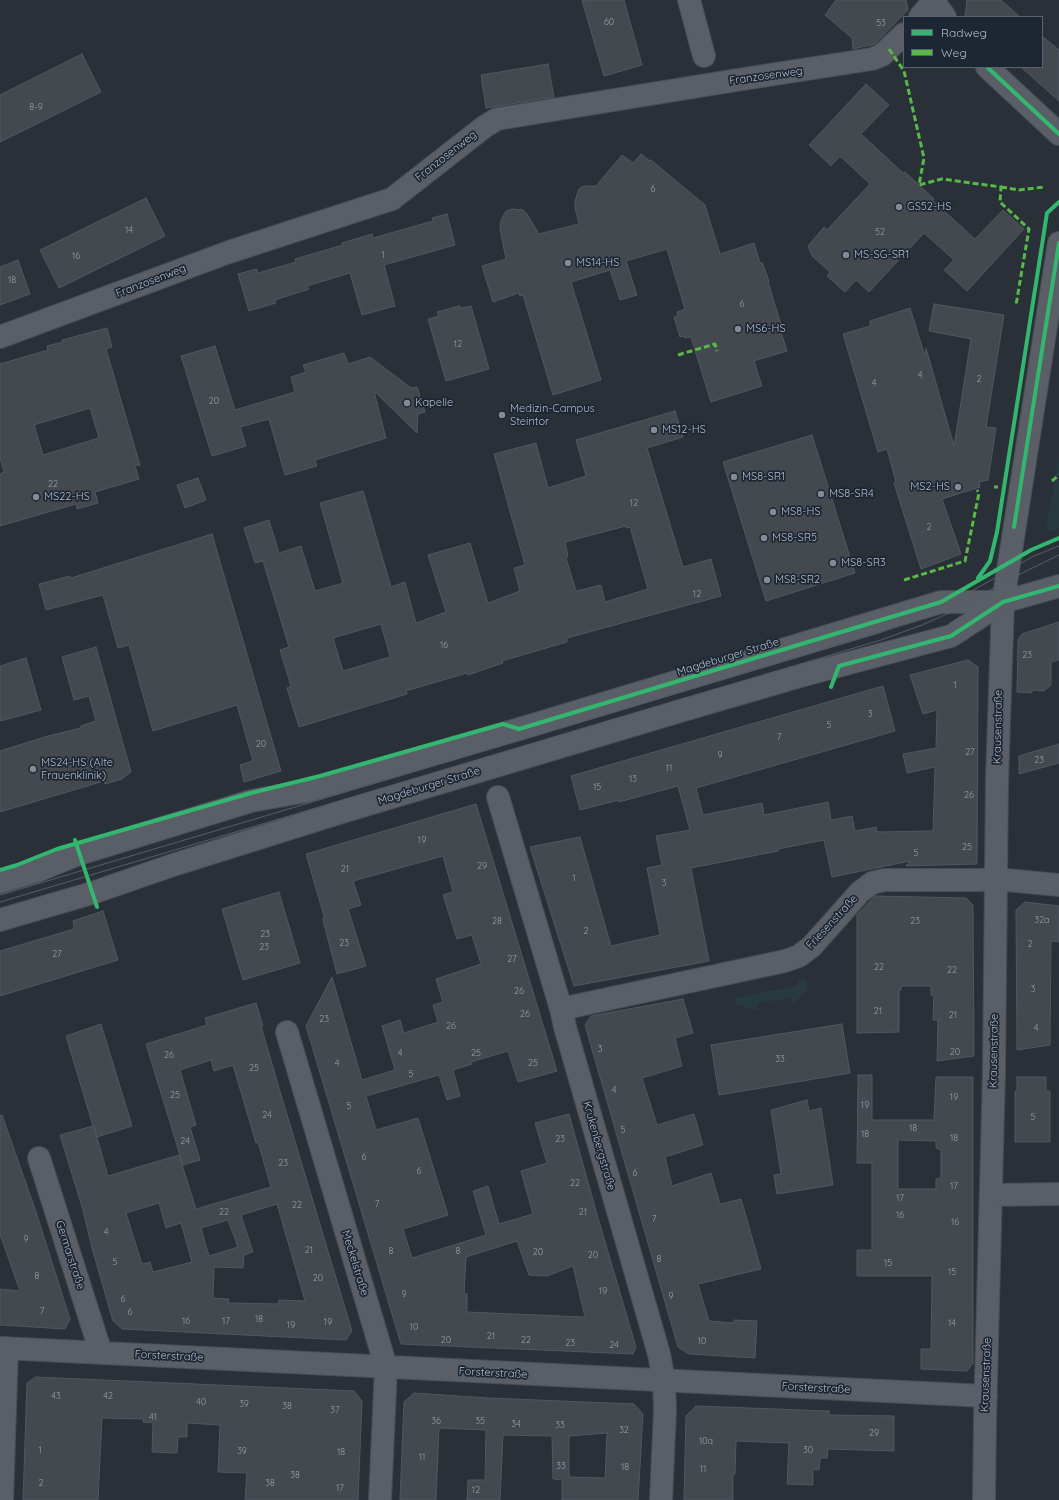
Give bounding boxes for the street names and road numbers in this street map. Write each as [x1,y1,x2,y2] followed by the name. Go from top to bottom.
[728,64,804,88] street label: Franzosenweg
[413,128,479,184] street label: Franzosenweg
[114,262,188,300] street label: Franzosenweg
[675,635,781,679] street label: Magdeburger Straße
[991,690,1005,764] street label: Krausenstraße
[376,764,482,808] street label: Magdeburger Straße
[804,892,860,952] street label: Friesenstraße
[987,1014,1001,1088] street label: Krausenstraße
[580,1100,618,1192] street label: Krukenbergstraße
[53,1219,87,1291] street label: Germarstraße
[339,1229,371,1297] street label: Meckelstraße
[978,1338,994,1412] street label: Krausenstraße
[134,1348,204,1364] street label: Forsterstraße
[458,1365,528,1381] street label: Forsterstraße
[781,1380,851,1396] street label: Forsterstraße

